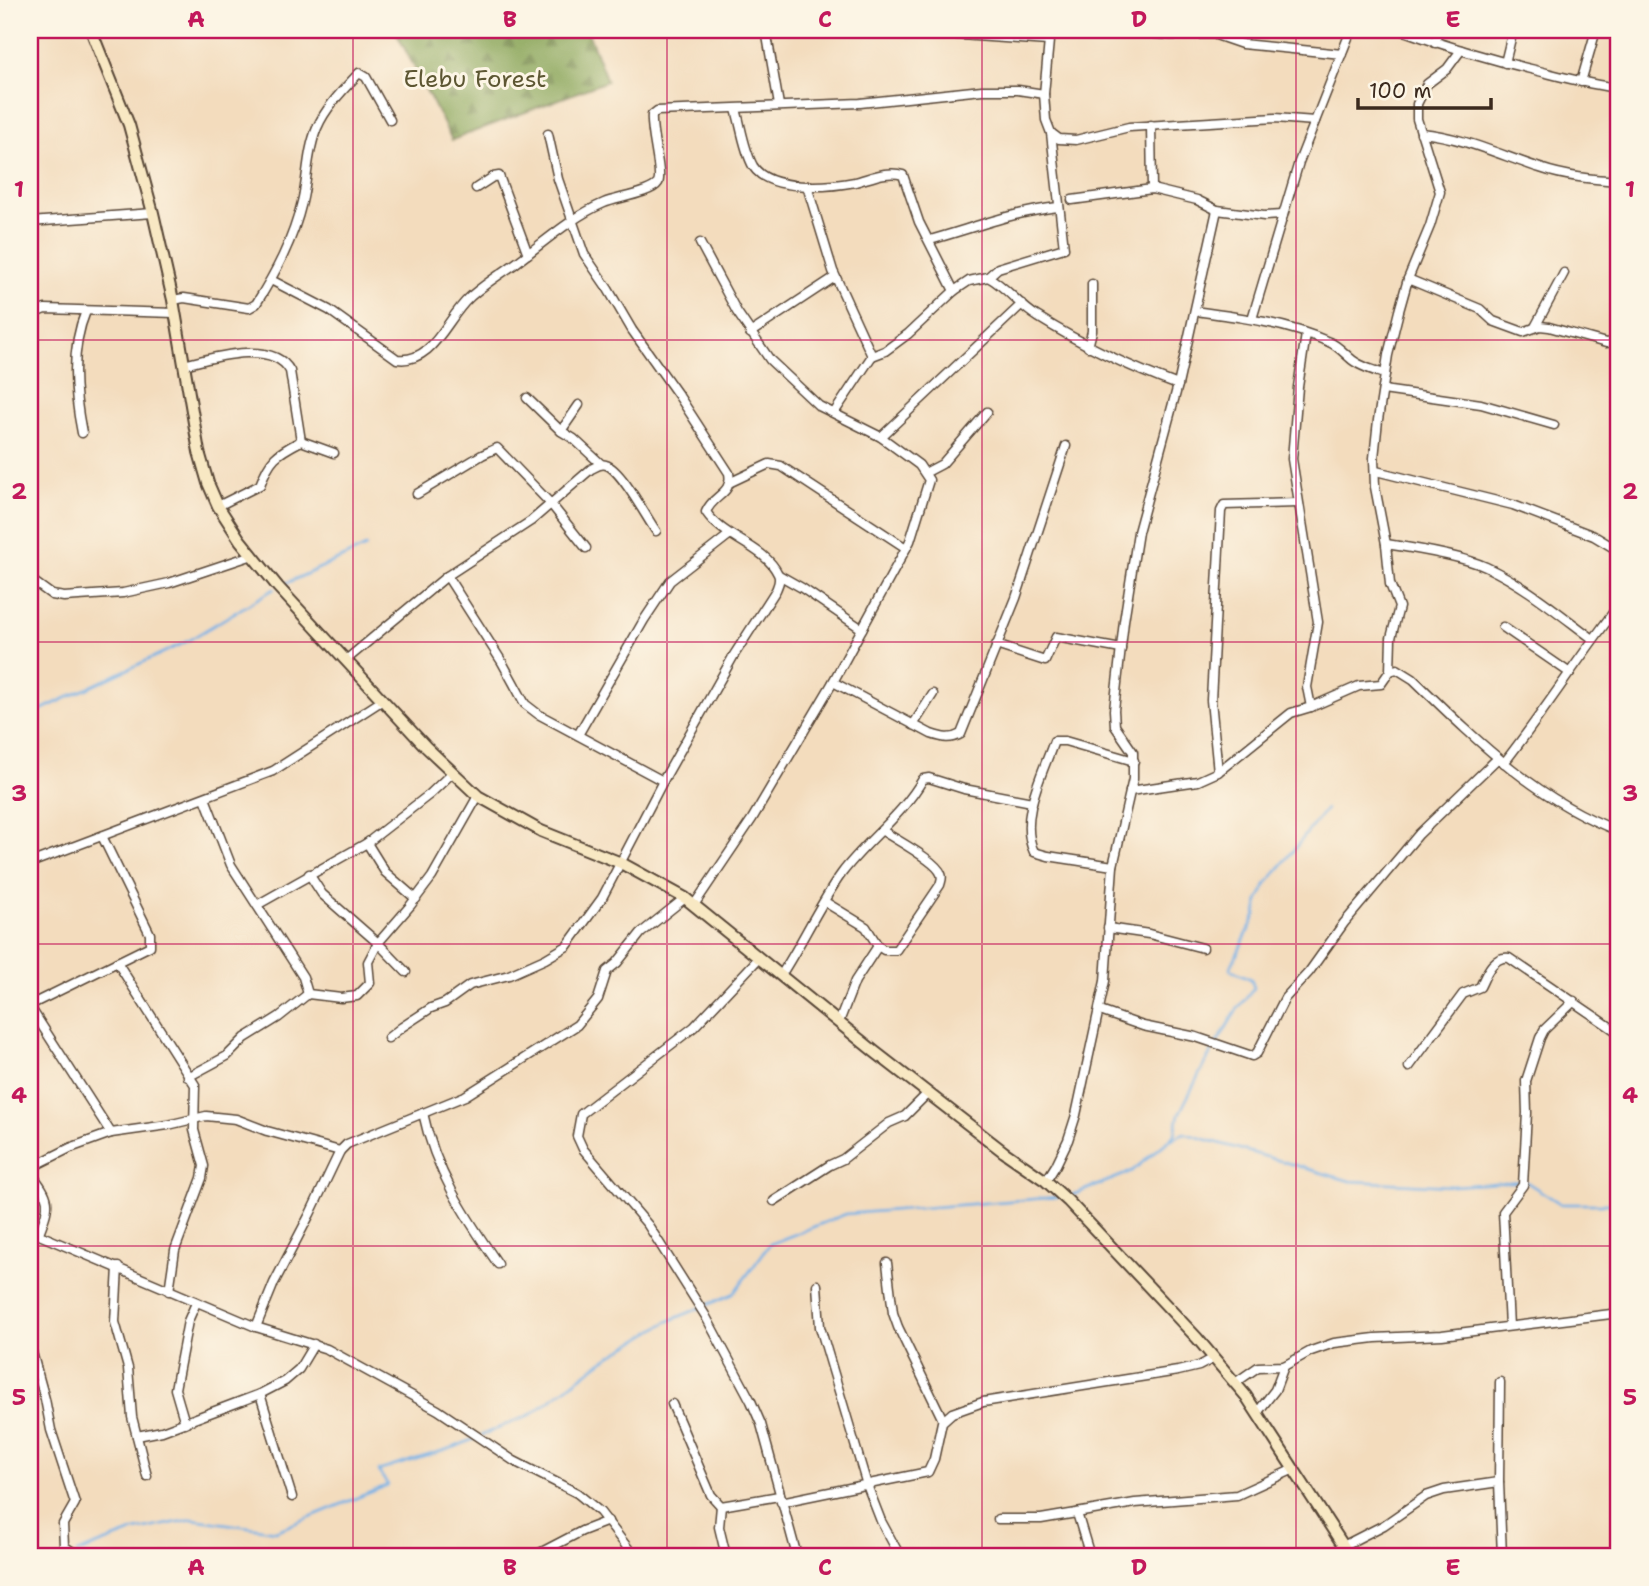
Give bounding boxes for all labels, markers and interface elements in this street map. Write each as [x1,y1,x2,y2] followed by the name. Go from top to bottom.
[187,4,205,34] text: A
[503,4,517,34] text: B
[818,4,832,34] text: C
[1131,4,1147,34] text: D
[1445,4,1461,34] text: E
[403,63,547,95] park label: Elebu Forest
[1358,66,1492,110] scale bar
[1369,77,1432,105] text: 100 m
[14,174,24,204] text: 1
[1625,174,1635,204] text: 1
[11,476,27,506] text: 2
[1622,476,1638,506] text: 2
[11,778,27,808] text: 3
[1622,778,1638,808] text: 3
[11,1080,27,1110] text: 4
[1622,1080,1638,1110] text: 4
[12,1382,26,1412] text: 5
[1623,1382,1637,1412] text: 5
[187,1552,205,1582] text: A
[503,1552,517,1582] text: B
[818,1552,832,1582] text: C
[1131,1552,1147,1582] text: D
[1445,1552,1461,1582] text: E

